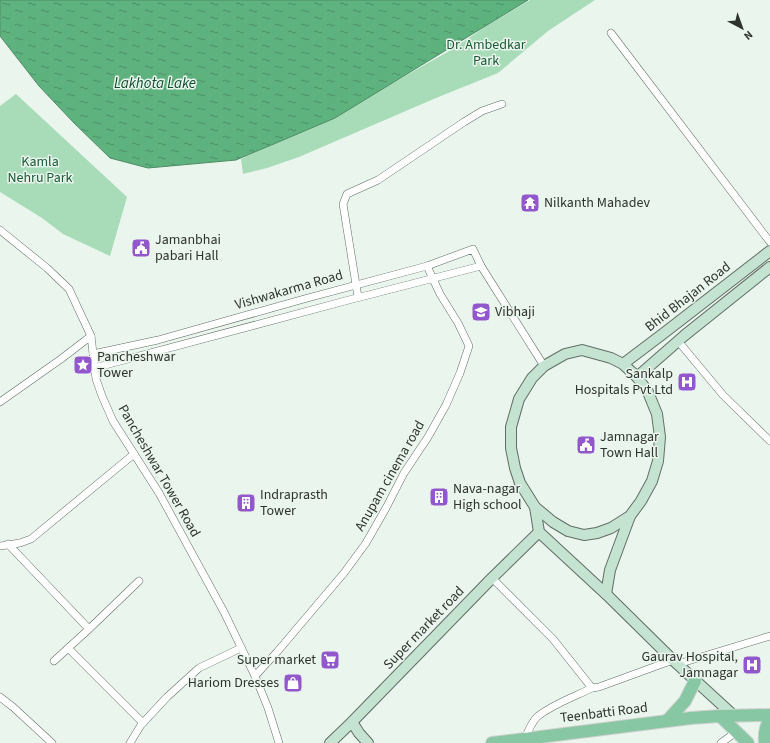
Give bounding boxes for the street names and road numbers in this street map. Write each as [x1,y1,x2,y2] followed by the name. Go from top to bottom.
[641,257,735,337] street label: Bhid Bhajan Road
[233,265,345,315] street label: Vishwakarma Road
[113,401,205,541] street label: Pancheshwar Tower Road
[350,417,430,535] street label: Anupam cinema road
[379,582,469,674] street label: Super market road
[559,698,649,728] street label: Teenbatti Road

